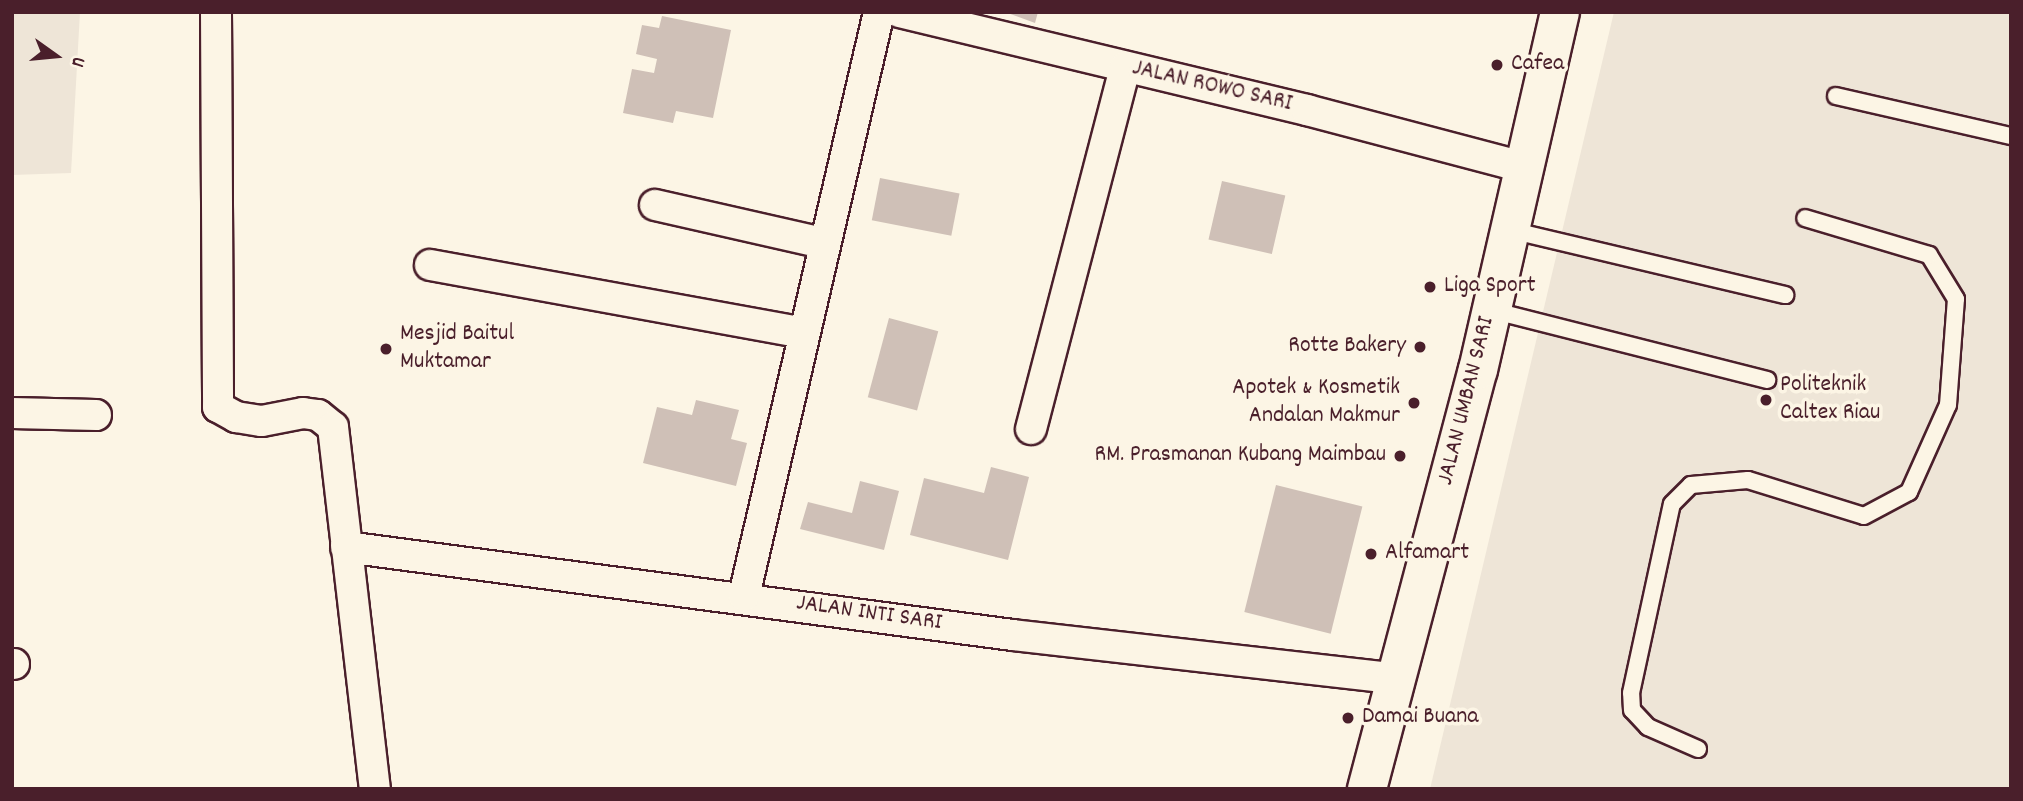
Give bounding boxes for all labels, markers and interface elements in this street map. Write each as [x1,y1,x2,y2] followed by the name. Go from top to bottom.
[21,21,91,91] north arrow
[1511,51,1564,79] place label: Cafea
[63,54,91,69] text: U
[1129,55,1295,119] street label: JALAN ROWO SARI
[1489,57,1505,73] marker: Cafea
[1444,273,1536,301] place label: Liga Sport
[1422,279,1438,295] marker: Liga Sport
[1432,314,1502,488] street label: JALAN UMBAN SARI
[400,321,514,377] place label: Mesjid Baitul Muktamar
[1288,333,1406,361] place label: Rotte Bakery
[1412,339,1428,355] marker: Rotte Bakery
[378,341,394,357] marker: Mesjid Baitul Muktamar
[1780,372,1880,428] place label: Politeknik Caltex Riau
[1232,375,1400,431] place label: Apotek & Kosmetik Andalan Makmur
[1758,392,1774,408] marker: Politeknik Caltex Riau
[1406,395,1422,411] marker: Apotek & Kosmetik Andalan Makmur
[1095,442,1386,470] place label: RM. Prasmanan Kubang Maimbau
[1392,448,1408,464] marker: RM. Prasmanan Kubang Maimbau
[1385,540,1469,568] place label: Alfamart
[1363,546,1379,562] marker: Alfamart
[794,590,944,638] street label: JALAN INTI SARI
[1362,704,1479,732] place label: Damai Buana
[1340,710,1356,726] marker: Damai Buana

